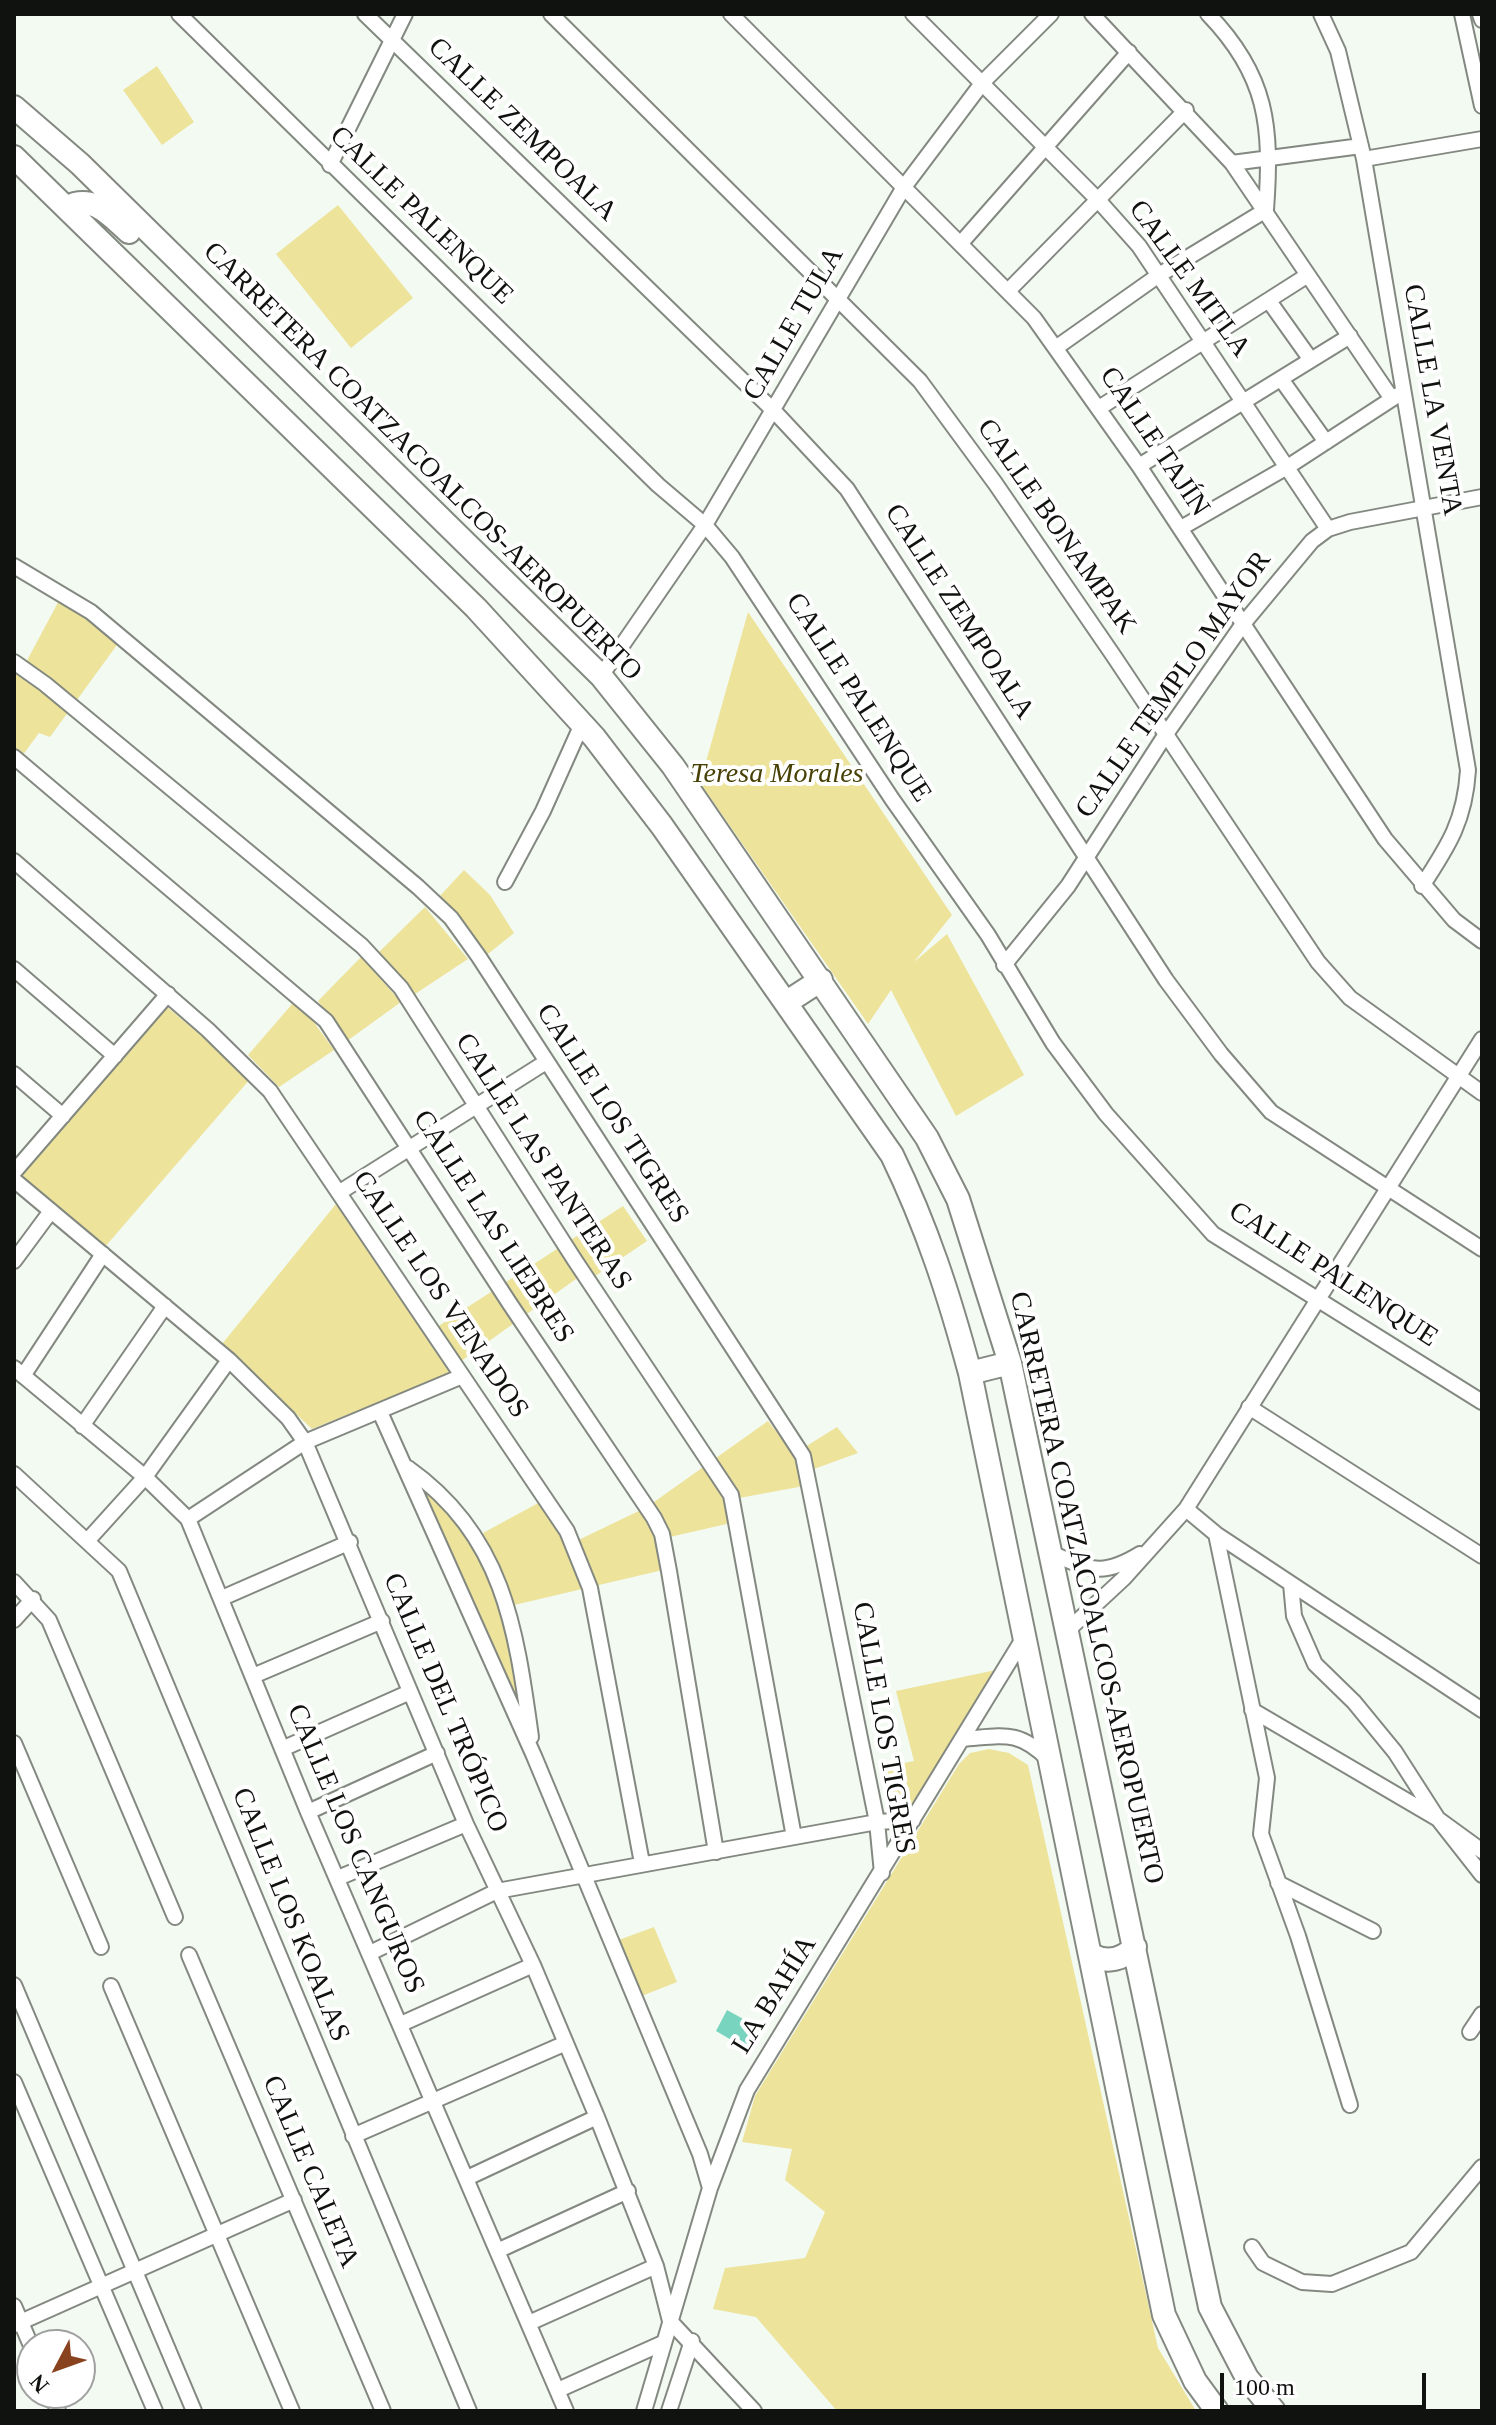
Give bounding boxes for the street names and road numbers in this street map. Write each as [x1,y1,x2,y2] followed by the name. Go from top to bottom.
[421,31,623,229] street label: CALLE ZEMPOALA
[322,120,520,312] street label: CALLE PALENQUE
[1121,194,1257,364] street label: CALLE MITLA
[196,236,648,688] street label: CARRETERA COATZACOALCOS-AEROPUERTO
[736,241,852,407] street label: CALLE TULA
[1395,282,1469,518] street label: CALLE LA VENTA
[1092,361,1216,523] street label: CALLE TAJÍN
[969,413,1143,641] street label: CALLE BONAMPAK
[877,498,1041,726] street label: CALLE ZEMPOALA
[1069,545,1279,825] street label: CALLE TEMPLO MAYOR
[778,587,938,809] street label: CALLE PALENQUE
[528,998,696,1230] street label: CALLE LOS TIGRES
[447,1027,639,1297] street label: CALLE LAS PANTERAS
[405,1104,581,1350] street label: CALLE LAS LIEBRES
[345,1165,535,1425] street label: CALLE LOS VENADOS
[1222,1195,1444,1355] street label: CALLE PALENQUE
[1001,1289,1171,1887] street label: CARRETERA COATZACOALCOS-AEROPUERTO
[375,1568,515,1838] street label: CALLE DEL TRÓPICO
[844,1599,922,1857] street label: CALLE LOS TIGRES
[279,1699,431,1999] street label: CALLE LOS CANGUROS
[224,1783,356,2047] street label: CALLE LOS KOALAS
[726,1930,824,2060] street label: LA BAHÍA
[254,2071,366,2273] street label: CALLE CALETA

